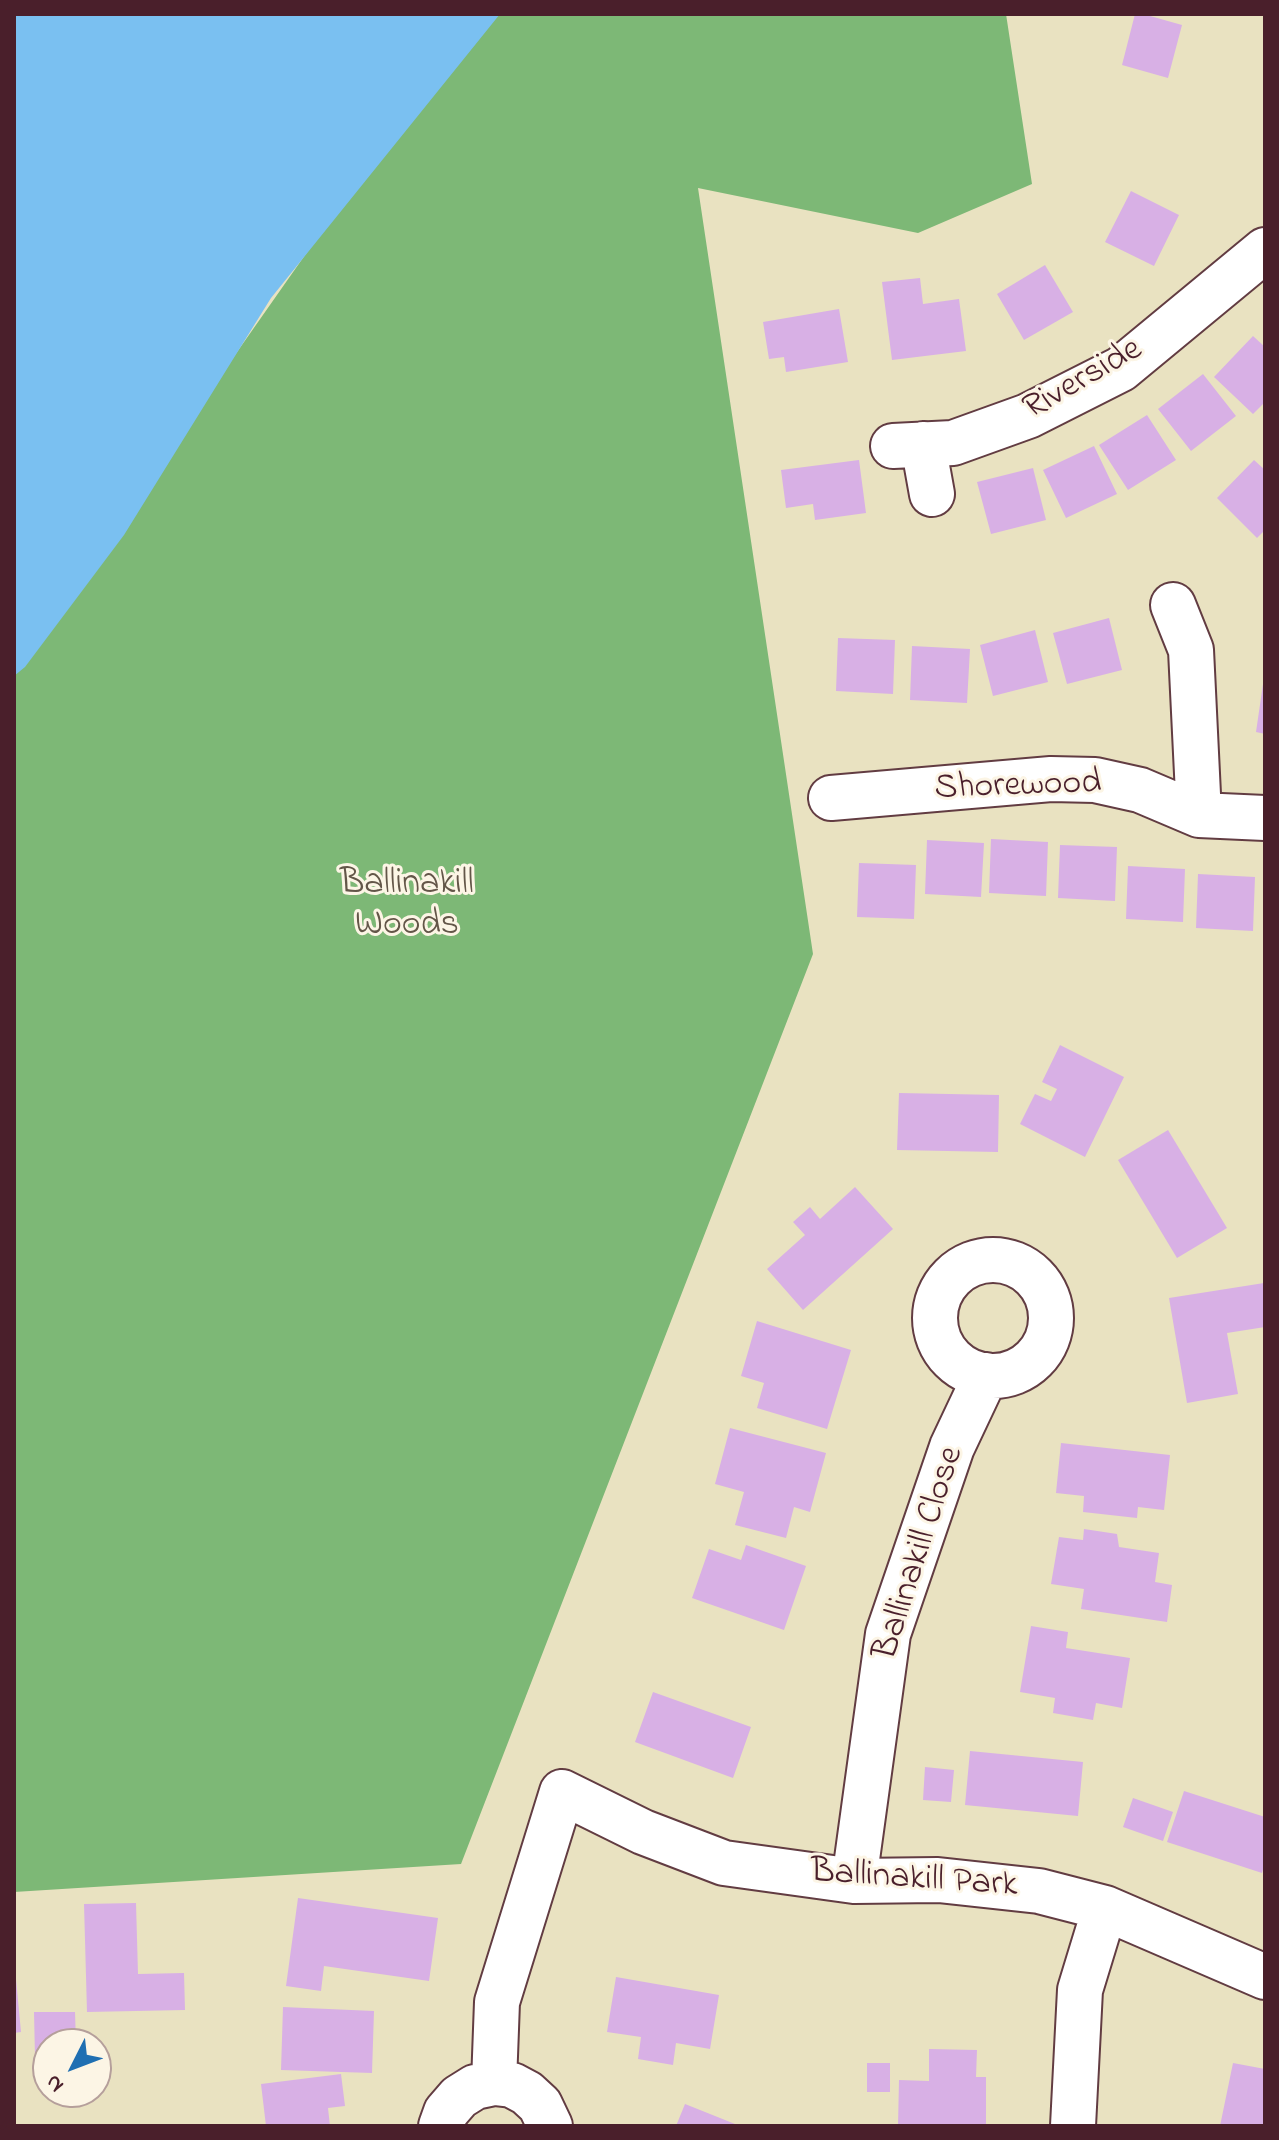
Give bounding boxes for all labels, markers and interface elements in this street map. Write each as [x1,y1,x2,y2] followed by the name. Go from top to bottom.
[1017,330,1151,432] street label: Riverside
[934,763,1102,813] street label: Shorewood
[340,864,474,949] park label: Ballinakill Woods
[866,1442,976,1666] street label: Ballinakill Close
[809,1852,1019,1910] street label: Ballinakill Park
[32,2028,112,2108] north arrow
[39,2066,73,2099] text: N

